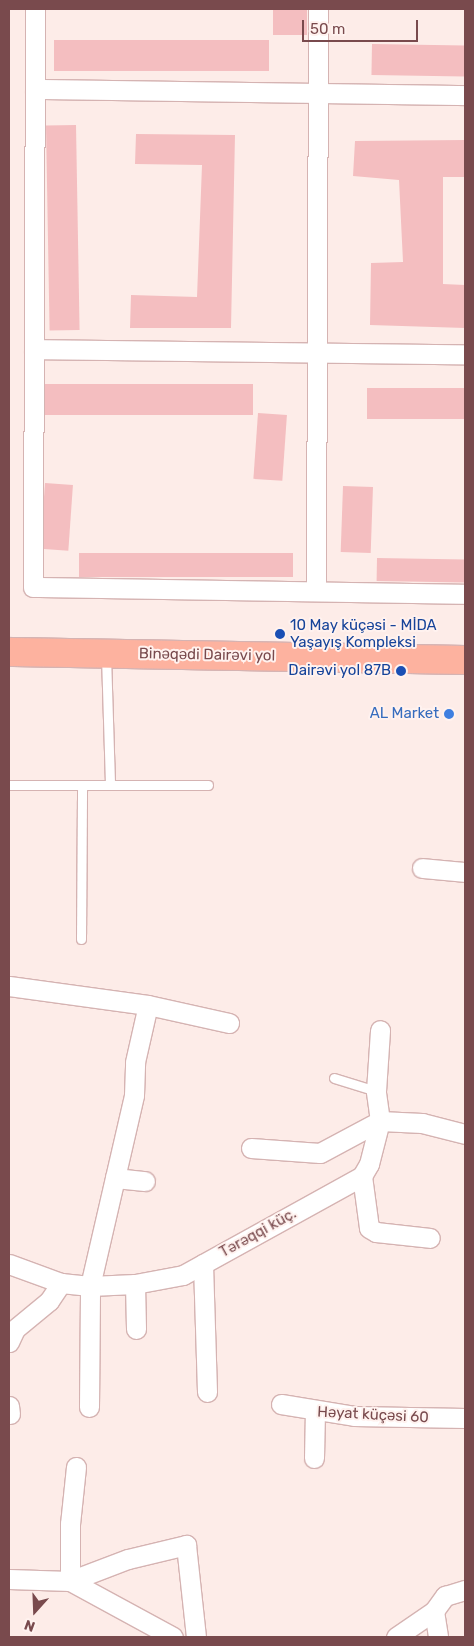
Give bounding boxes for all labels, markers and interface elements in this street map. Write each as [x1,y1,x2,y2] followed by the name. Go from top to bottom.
[304,10,420,42] scale bar
[310,20,345,38] text: 50 m
[290,616,437,651] place label: 10 May küçəsi - MİDA Yaşayış Kompleksi
[274,628,286,640] marker: 10 May küçəsi - MİDA Yaşayış Kompleksi
[138,645,276,665] street label: Binəqədi Dairəvi yol
[288,662,391,680] place label: Dairəvi yol 87B
[395,665,407,677] marker: Dairəvi yol 87B
[369,705,439,723] place label: AL Market
[443,708,455,720] marker: AL Market
[216,1205,300,1261] street label: Tərəqqi küç.
[317,1403,429,1427] street label: Həyat küçəsi 60
[10,1586,60,1636] north arrow
[22,1616,37,1635] text: N

